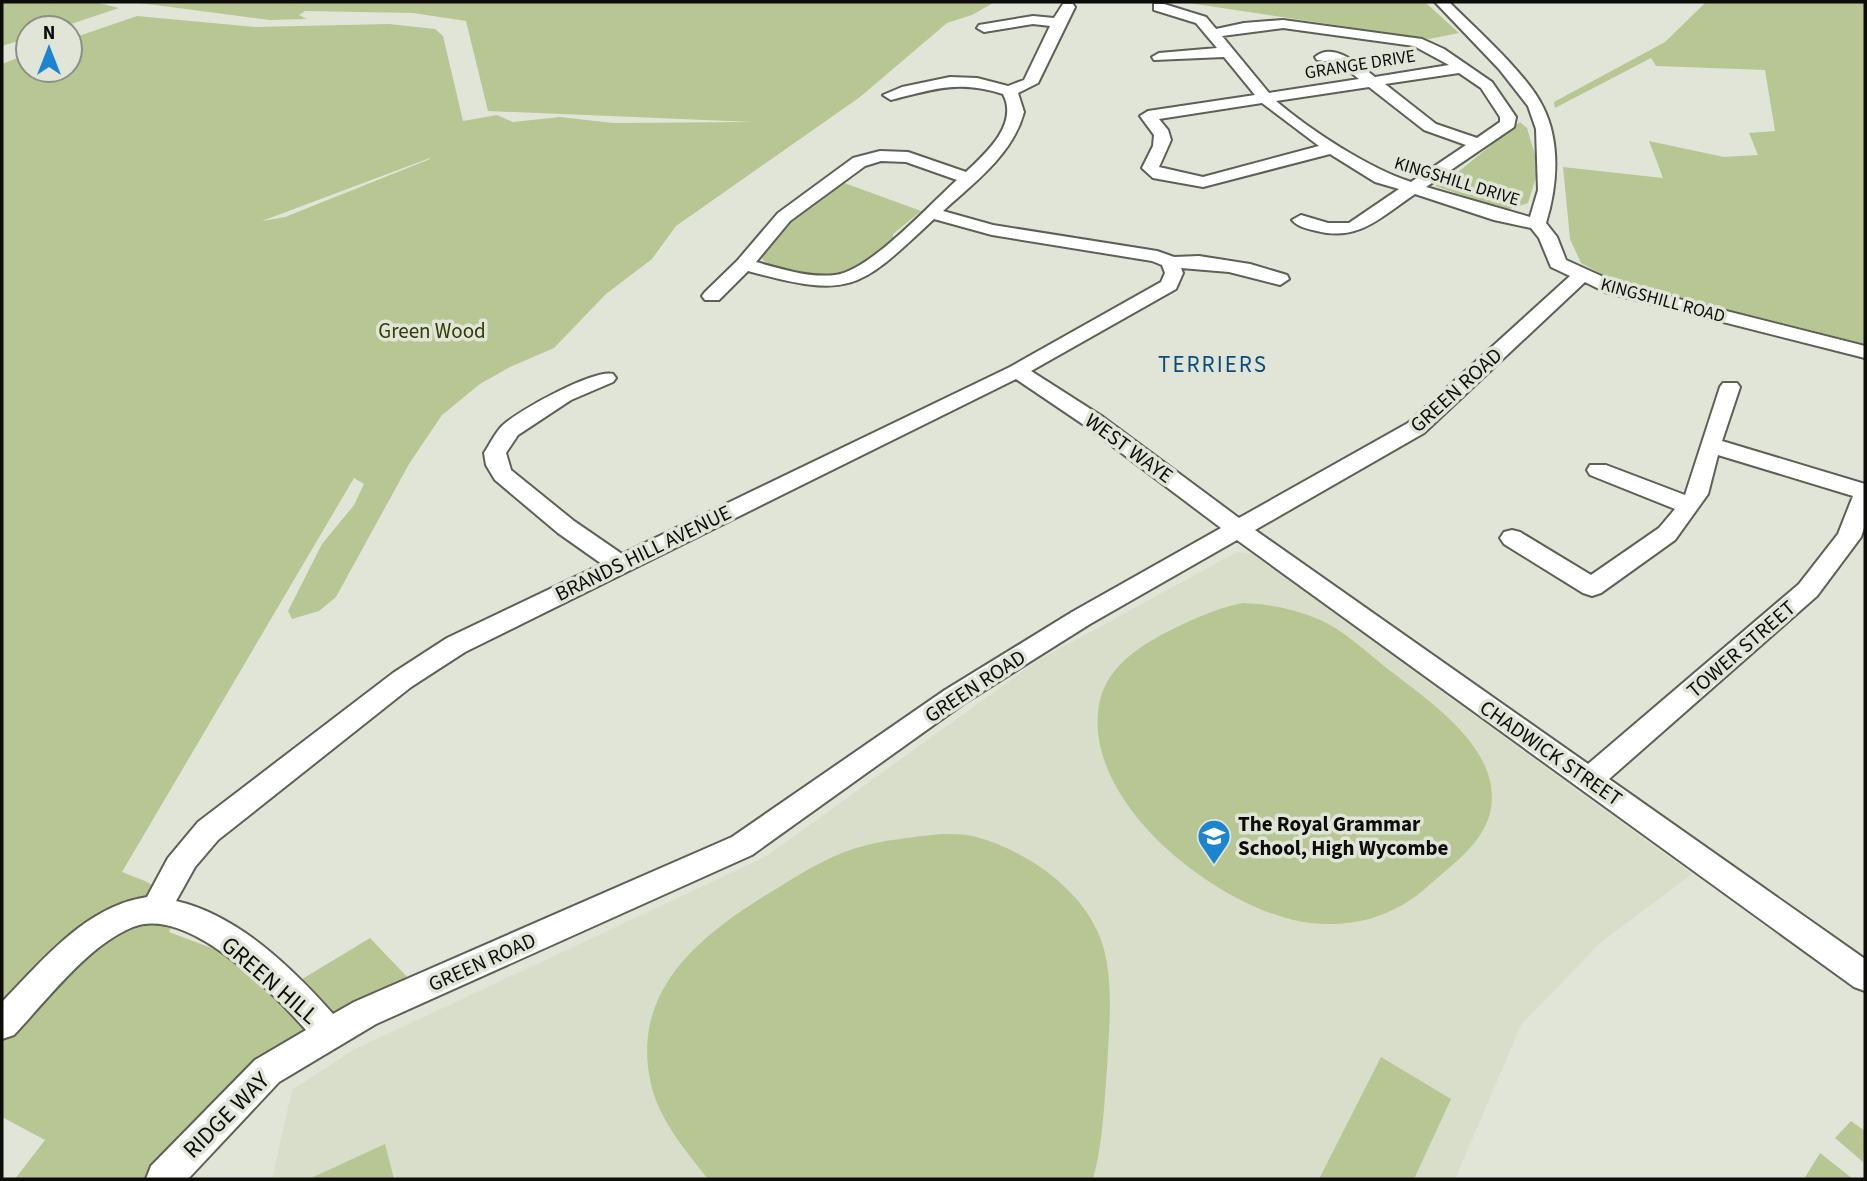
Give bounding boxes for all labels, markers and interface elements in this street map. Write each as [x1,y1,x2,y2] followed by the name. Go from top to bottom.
[14,14,84,84] north arrow
[43,20,55,47] text: N
[1303,43,1417,86] street label: GRANGE DRIVE
[1391,151,1523,212] street label: KINGSHILL DRIVE
[1598,272,1728,329] street label: KINGSHILL ROAD
[378,316,486,346] park label: Green Wood
[1403,340,1509,440] street label: GREEN ROAD
[1158,348,1268,381] district label: TERRIERS
[1079,406,1179,490] street label: WEST WAYE
[550,497,736,609] street label: BRANDS HILL AVENUE
[1680,593,1802,705] street label: TOWER STREET
[919,642,1031,730] street label: GREEN ROAD
[1474,693,1628,813] street label: CHADWICK STREET
[1238,809,1448,863] place label: The Royal Grammar School, High Wycombe
[1195,817,1233,866] school or university icon: The Royal Grammar School, High Wycombe
[423,925,541,999] street label: GREEN ROAD
[213,928,326,1033] street label: GREEN HILL
[175,1064,278,1167] street label: RIDGE WAY

